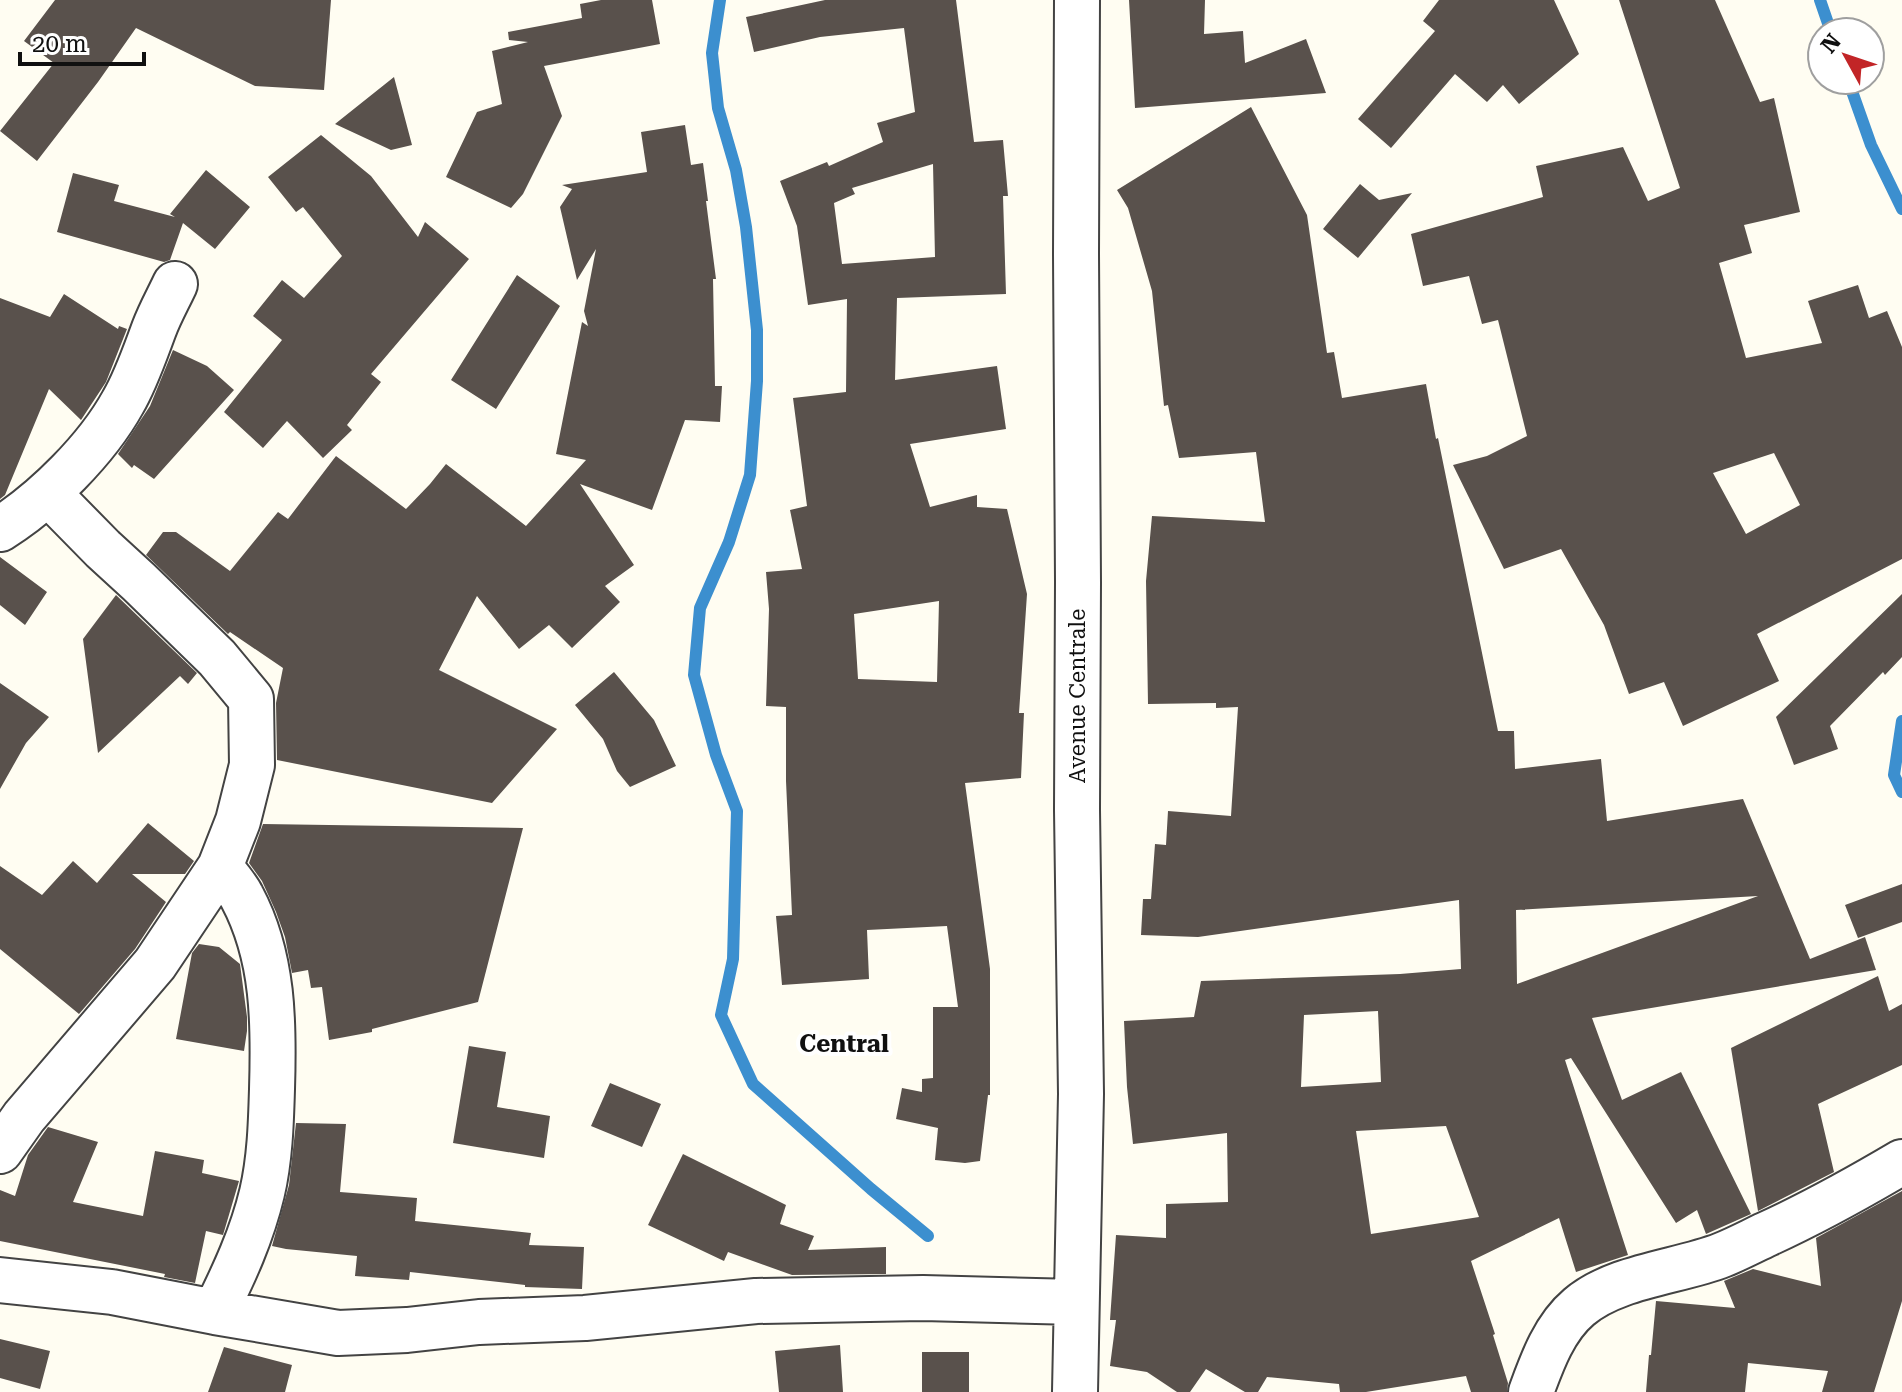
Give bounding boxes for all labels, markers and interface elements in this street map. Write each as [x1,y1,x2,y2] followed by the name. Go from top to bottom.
[20,16,144,66] scale bar
[1806,16,1886,96] north arrow
[1816,29,1846,58] text: N
[32,30,87,58] text: 20 m
[1065,609,1090,783] street label: Avenue Centrale
[799,1030,889,1058] district label: Central

